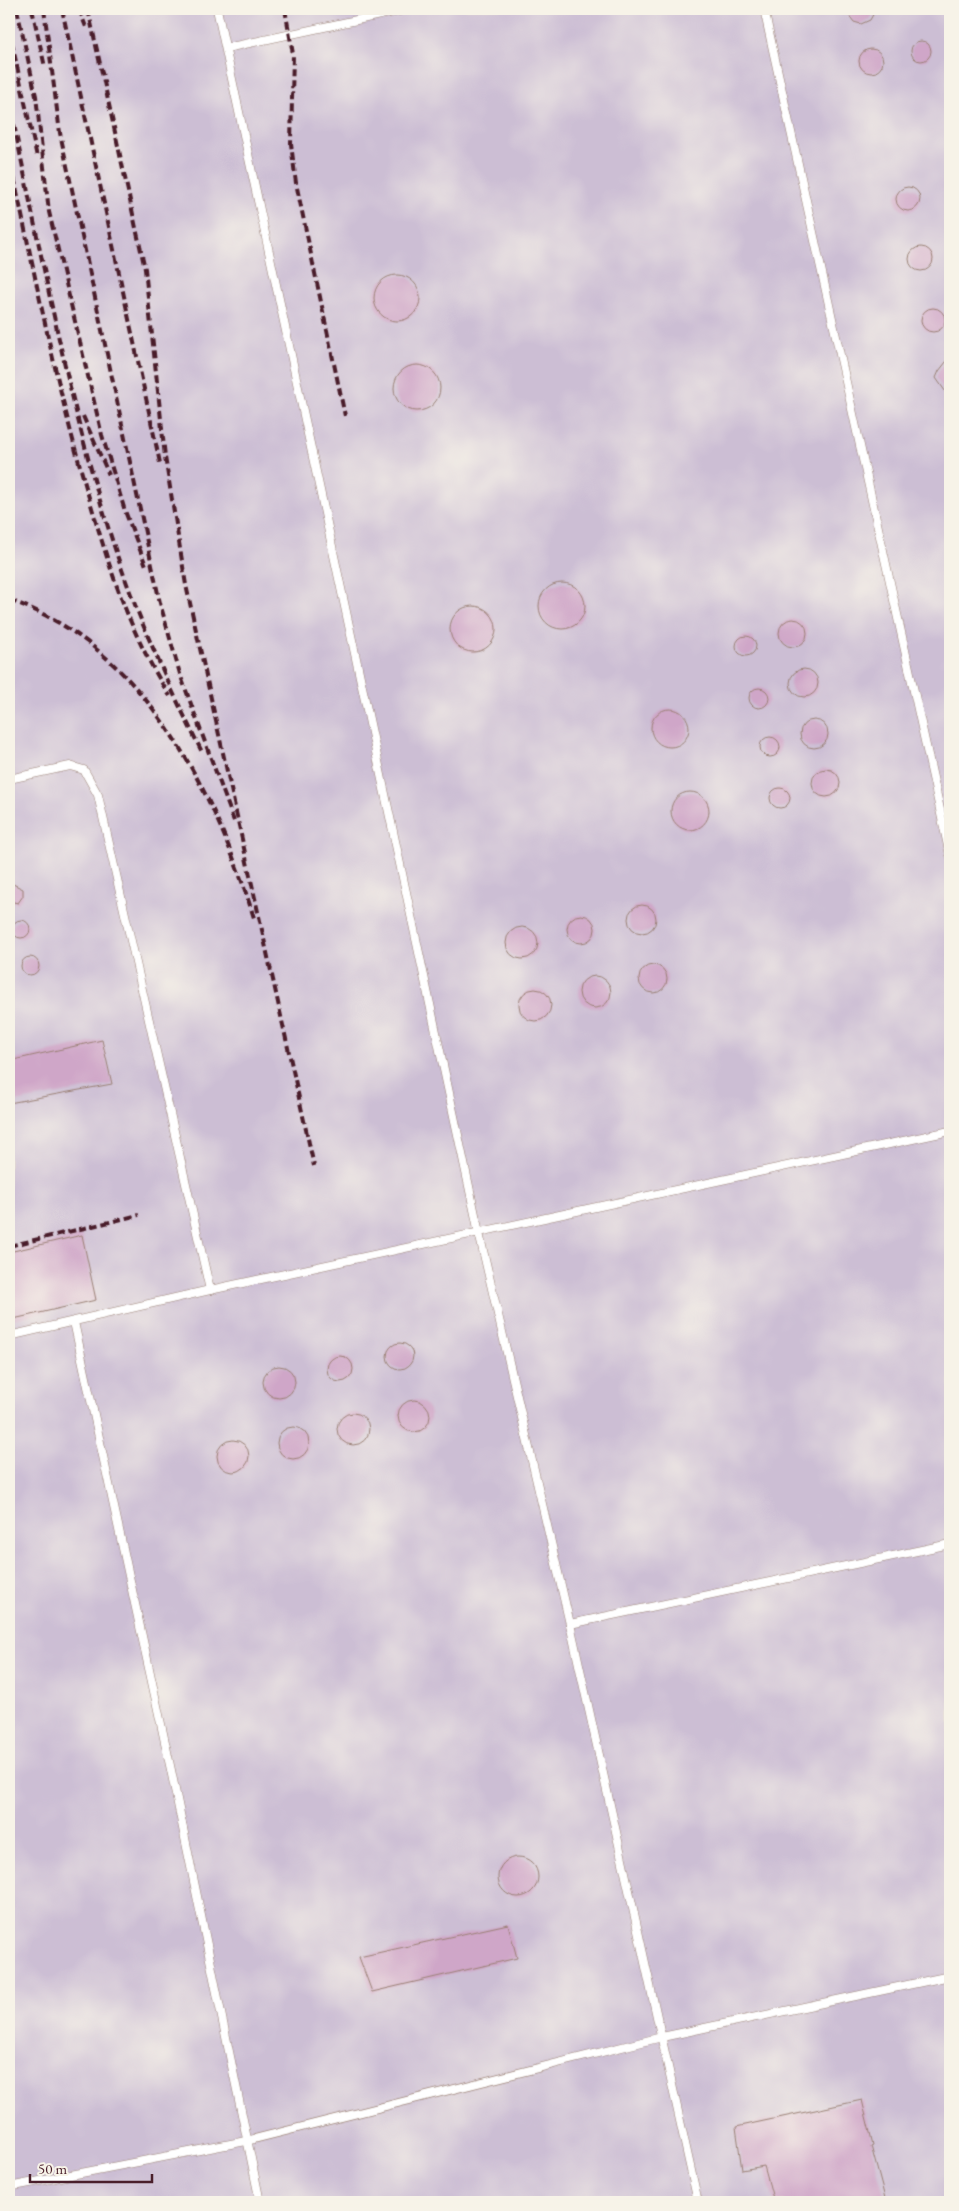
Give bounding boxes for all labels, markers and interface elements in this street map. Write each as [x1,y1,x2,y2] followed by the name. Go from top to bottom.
[30,2151,152,2183] scale bar
[38,2159,67,2178] text: 50 m

